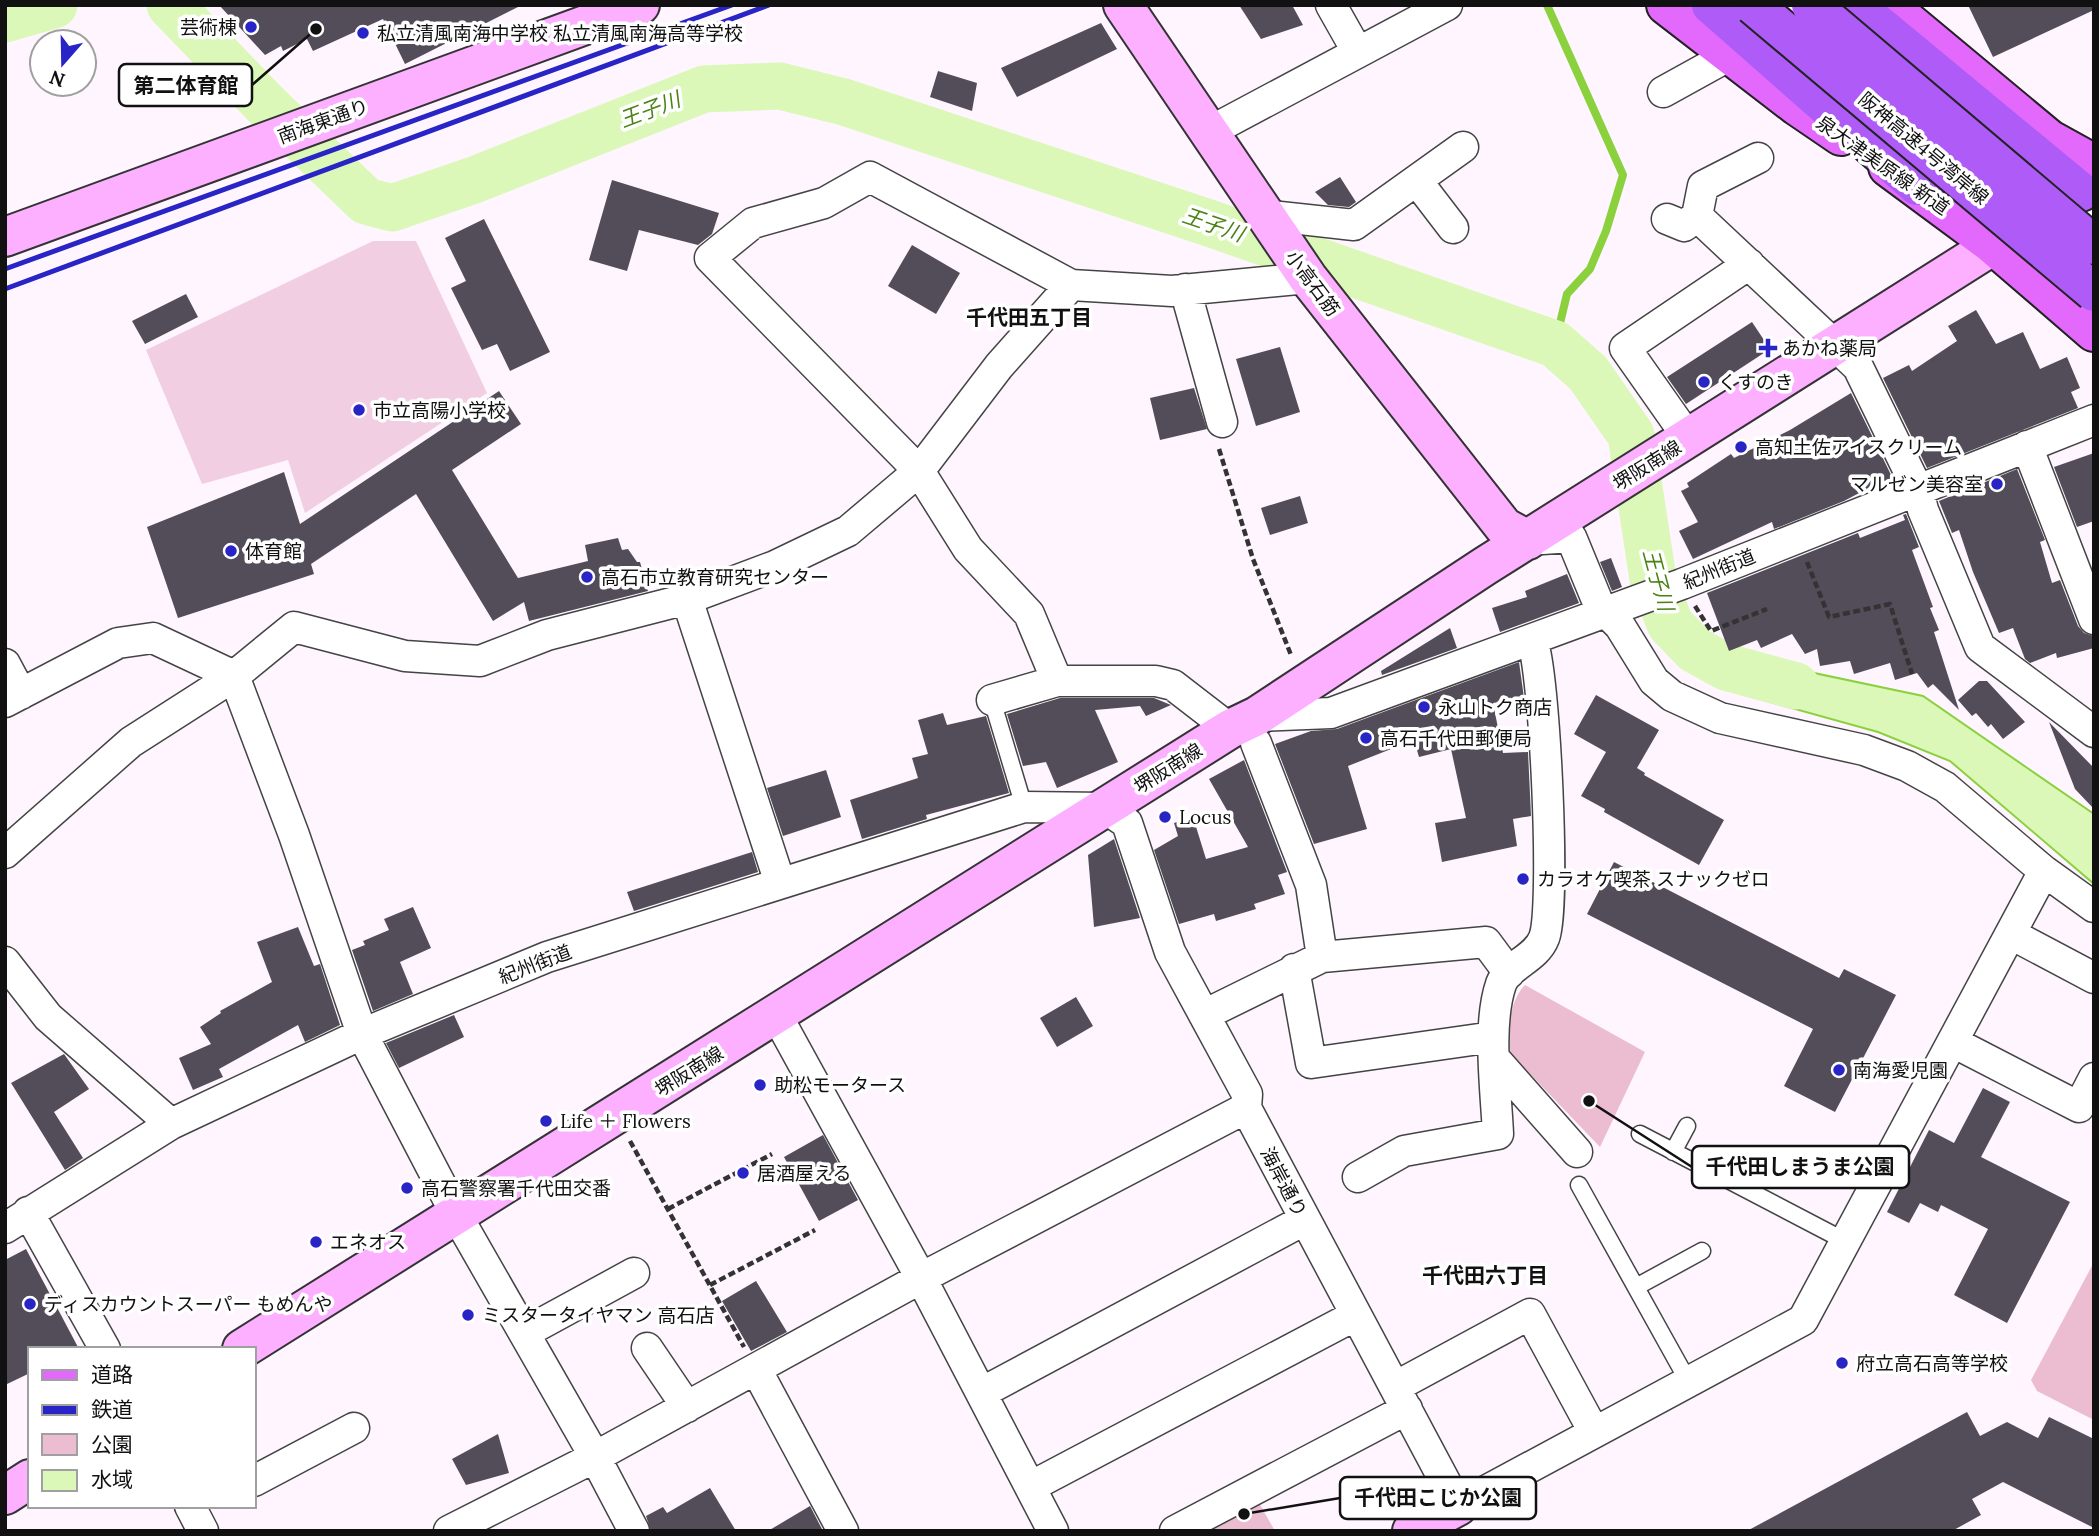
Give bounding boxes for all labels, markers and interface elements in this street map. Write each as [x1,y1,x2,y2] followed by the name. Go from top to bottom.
[180,15,237,39] place label: 芸術棟
[243,19,259,35] marker: 芸術棟
[377,21,743,45] place label: 私立清風南海中学校 私立清風南海高等学校
[355,25,371,41] marker: 私立清風南海中学校 私立清風南海高等学校
[28,28,98,98] north arrow
[119,64,252,106] callout: 第二体育館
[46,65,68,93] text: N
[134,72,239,99] text: 第二体育館
[616,85,686,133] water label: 王子川
[1854,87,1994,209] street label: 阪神高速4号湾岸線
[274,93,372,149] street label: 南海東通り
[1812,110,1954,220] street label: 泉大津美原線 新道
[1179,202,1249,248] water label: 王子川
[1281,245,1345,321] street label: 小高石筋
[966,304,1092,331] district label: 千代田五丁目
[1782,336,1877,360] place label: あかね薬局
[1760,340,1776,356] marker: あかね薬局
[1718,370,1793,394] place label: くすのき
[1696,374,1712,390] marker: くすのき
[373,398,506,422] place label: 市立高陽小学校
[351,402,367,418] marker: 市立高陽小学校
[1608,435,1686,495] street label: 堺阪南線
[1755,435,1962,459] place label: 高知土佐アイスクリーム
[1733,439,1749,455] marker: 高知土佐アイスクリーム
[1850,472,1983,496] place label: マルゼン美容室
[1989,476,2005,492] marker: マルゼン美容室
[245,539,302,563] place label: 体育館
[223,543,239,559] marker: 体育館
[1679,544,1759,594] street label: 紀州街道
[1637,546,1680,616] water label: 王子川
[601,565,829,589] place label: 高石市立教育研究センター
[579,569,595,585] marker: 高石市立教育研究センター
[1438,695,1552,719] place label: 永山トク商店
[1416,699,1432,715] marker: 永山トク商店
[1380,726,1532,750] place label: 高石千代田郵便局
[1358,730,1374,746] marker: 高石千代田郵便局
[1129,738,1207,798] street label: 堺阪南線
[1179,805,1232,829] place label: Locus
[1157,809,1173,825] marker: Locus
[1537,867,1770,891] place label: カラオケ喫茶 スナックゼロ
[1515,871,1531,887] marker: カラオケ喫茶 スナックゼロ
[495,939,575,989] street label: 紀州街道
[650,1041,728,1101] street label: 堺阪南線
[1853,1058,1948,1082] place label: 南海愛児園
[1831,1062,1847,1078] marker: 南海愛児園
[774,1073,906,1097] place label: 助松モータース
[752,1077,768,1093] marker: 助松モータース
[560,1109,691,1133] place label: Life ＋ Flowers
[538,1113,554,1129] marker: Life ＋ Flowers
[1256,1143,1312,1221] street label: 海岸通り
[1692,1146,1909,1188] callout: 千代田しまうま公園
[1706,1153,1895,1180] text: 千代田しまうま公園
[757,1161,851,1185] place label: 居酒屋える
[735,1165,751,1181] marker: 居酒屋える
[421,1176,611,1200] place label: 高石警察署千代田交番
[399,1180,415,1196] marker: 高石警察署千代田交番
[330,1230,406,1254] place label: エネオス
[308,1234,324,1250] marker: エネオス
[1422,1262,1548,1289] district label: 千代田六丁目
[44,1292,332,1316] place label: ディスカウントスーパー もめんや
[22,1296,38,1312] marker: ディスカウントスーパー もめんや
[482,1303,714,1327] place label: ミスタータイヤマン 高石店
[460,1307,476,1323] marker: ミスタータイヤマン 高石店
[28,1347,256,1508] legend
[1856,1351,2008,1375] place label: 府立高石高等学校
[1834,1355,1850,1371] marker: 府立高石高等学校
[91,1361,133,1388] text: 道路
[91,1396,133,1423] text: 鉄道
[91,1431,133,1458] text: 公園
[91,1466,133,1493] text: 水域
[1340,1477,1536,1519] callout: 千代田こじか公園
[1354,1484,1522,1511] text: 千代田こじか公園

